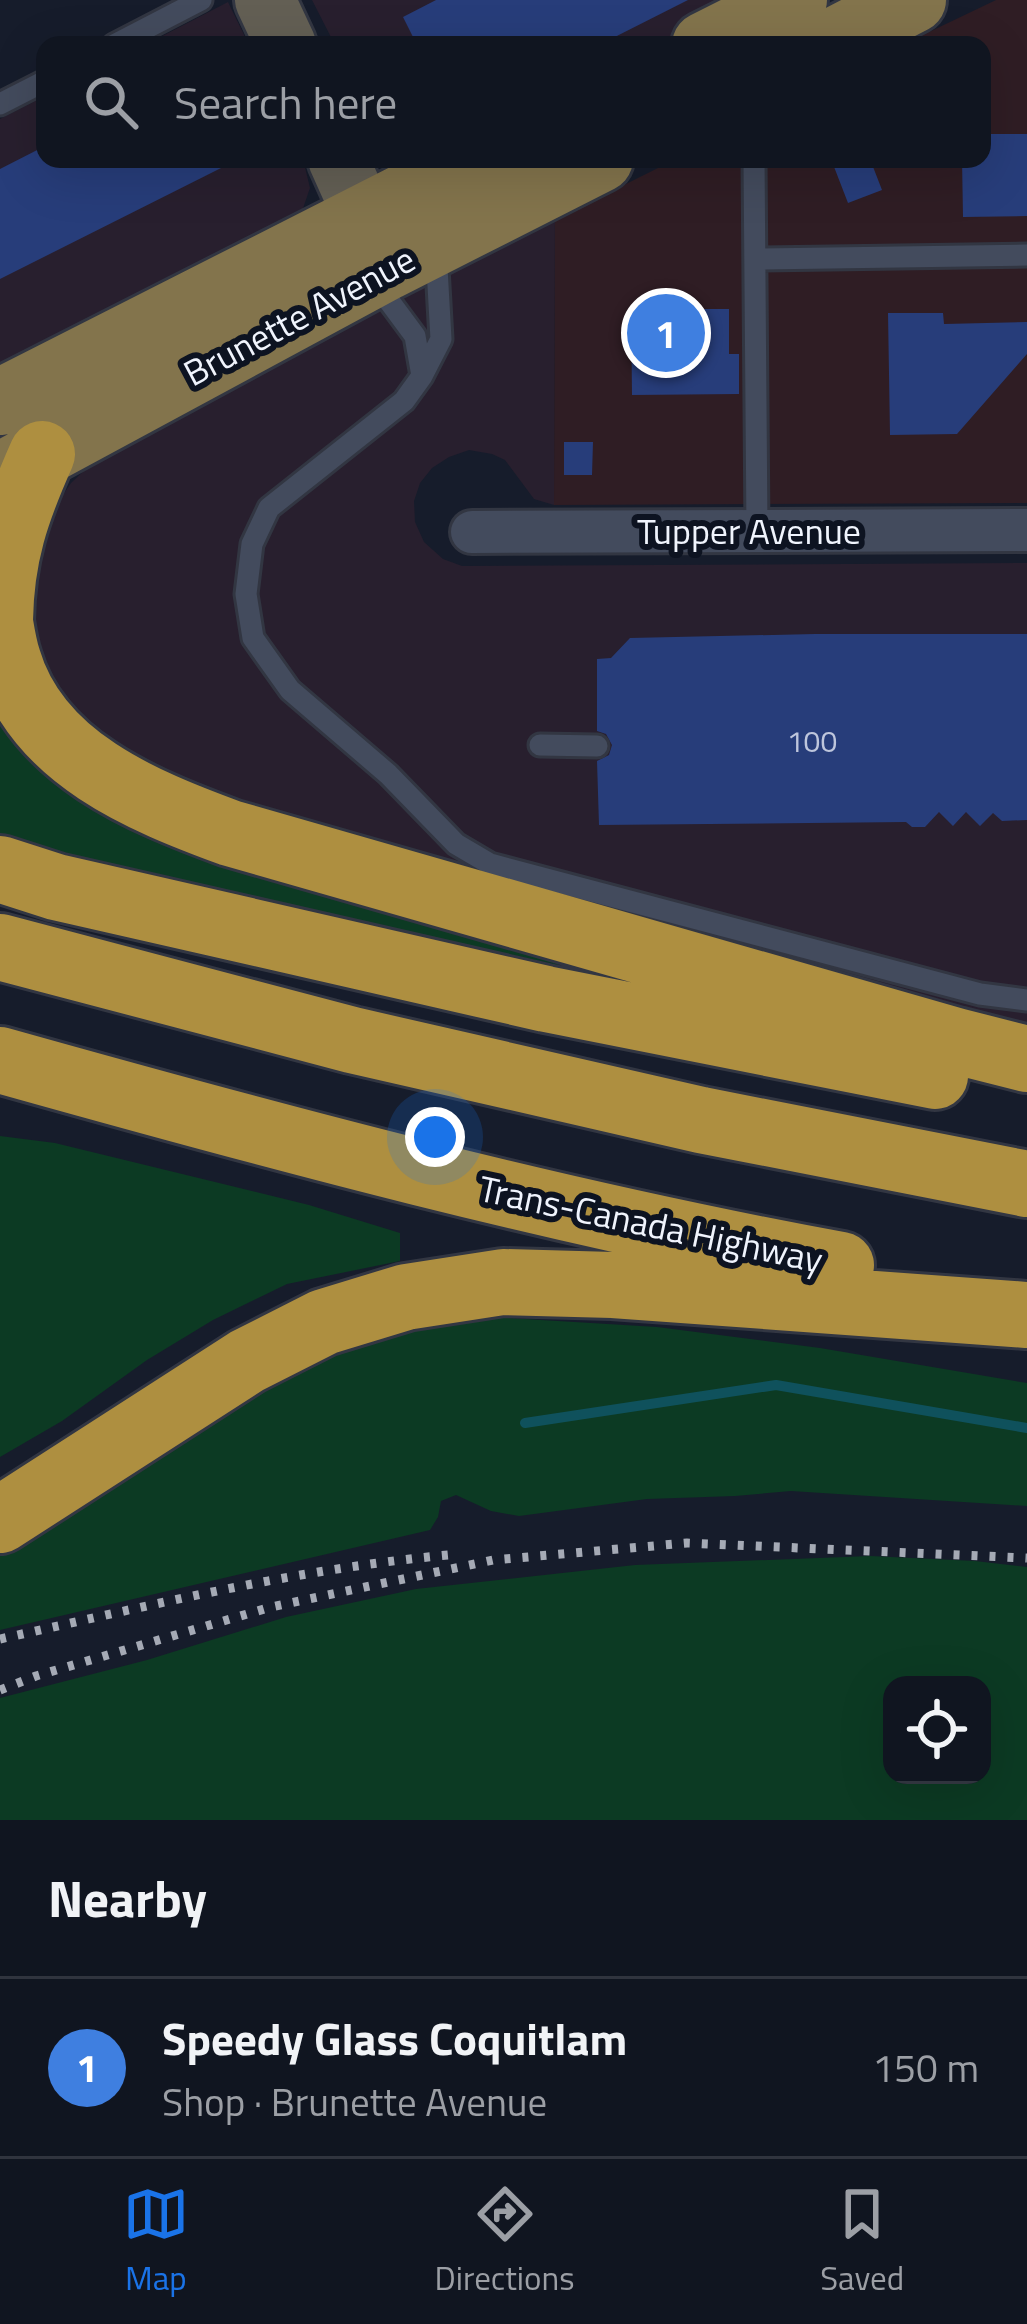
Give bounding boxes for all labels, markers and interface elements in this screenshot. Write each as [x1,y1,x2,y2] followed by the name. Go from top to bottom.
[36,36,991,168] search box
[174,68,397,136] text: Search here
[78,69,144,135] icon: search
[173,231,424,400] street label: Brunette Avenue
[627,288,705,378] pin: 1
[637,503,861,558] street label: Tupper Avenue
[787,718,837,764] house number: 100
[405,1107,465,1167] your location
[474,1160,828,1287] street label: Trans-Canada Highway
[883,1676,991,1784] map controls
[883,1676,991,1784] button: locate
[48,1859,207,1937] text: Nearby
[162,2004,627,2072] text: Speedy Glass Coquitlam
[76,2038,98,2097] text: 1
[872,2038,979,2097] text: 150 m
[162,2072,547,2131] text: Shop · Brunette Avenue
[123,2181,189,2303] tab: Map
[435,2181,574,2303] tab: Directions
[820,2181,904,2303] tab: Saved

